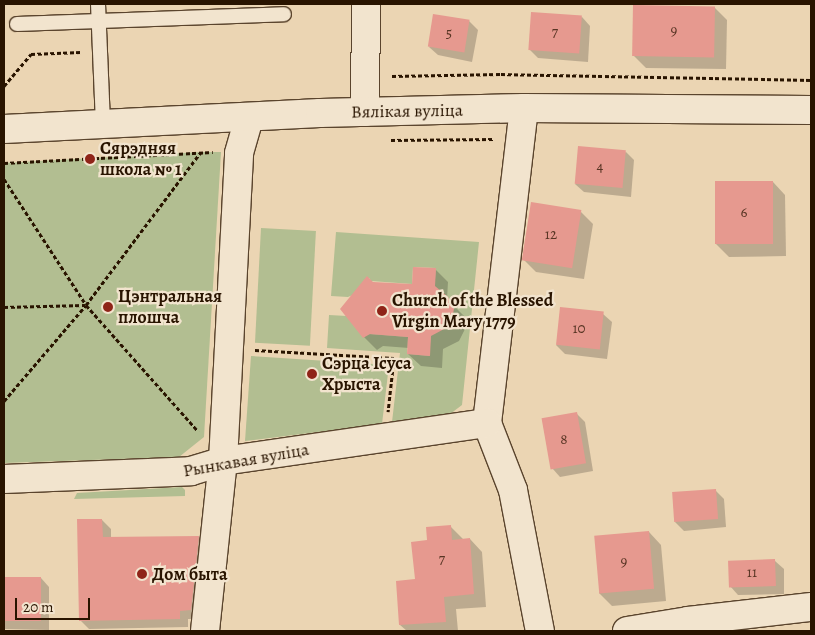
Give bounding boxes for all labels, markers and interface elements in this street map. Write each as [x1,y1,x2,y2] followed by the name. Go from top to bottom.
[671,22,677,40] house number: 9
[552,24,558,42] house number: 7
[446,25,452,43] house number: 5
[351,99,463,123] street label: Вялікая вуліца
[100,138,182,180] place label: Сярэдняя школа № 1
[84,153,96,165] marker: Сярэдняя школа № 1
[597,158,603,176] house number: 4
[741,204,747,222] house number: 6
[545,226,557,244] house number: 12
[118,286,222,328] place label: Цэнтральная плошча
[392,290,553,332] place label: Church of the Blessed Virgin Mary 1779
[102,301,114,313] marker: Цэнтральная плошча
[376,305,388,317] marker: Church of the Blessed Virgin Mary 1779
[572,320,586,338] house number: 10
[322,353,411,396] place label: Сэрца Ісуса Хрыста
[306,368,318,380] marker: Сэрца Ісуса Хрыста
[560,431,568,449] house number: 8
[181,438,311,482] street label: Рынкавая вуліца
[439,551,445,569] house number: 7
[621,553,627,571] house number: 9
[152,563,228,585] place label: Дом быта
[747,564,757,582] house number: 11
[136,568,148,580] marker: Дом быта
[18,588,92,620] scale bar
[23,597,54,617] text: 20 m

